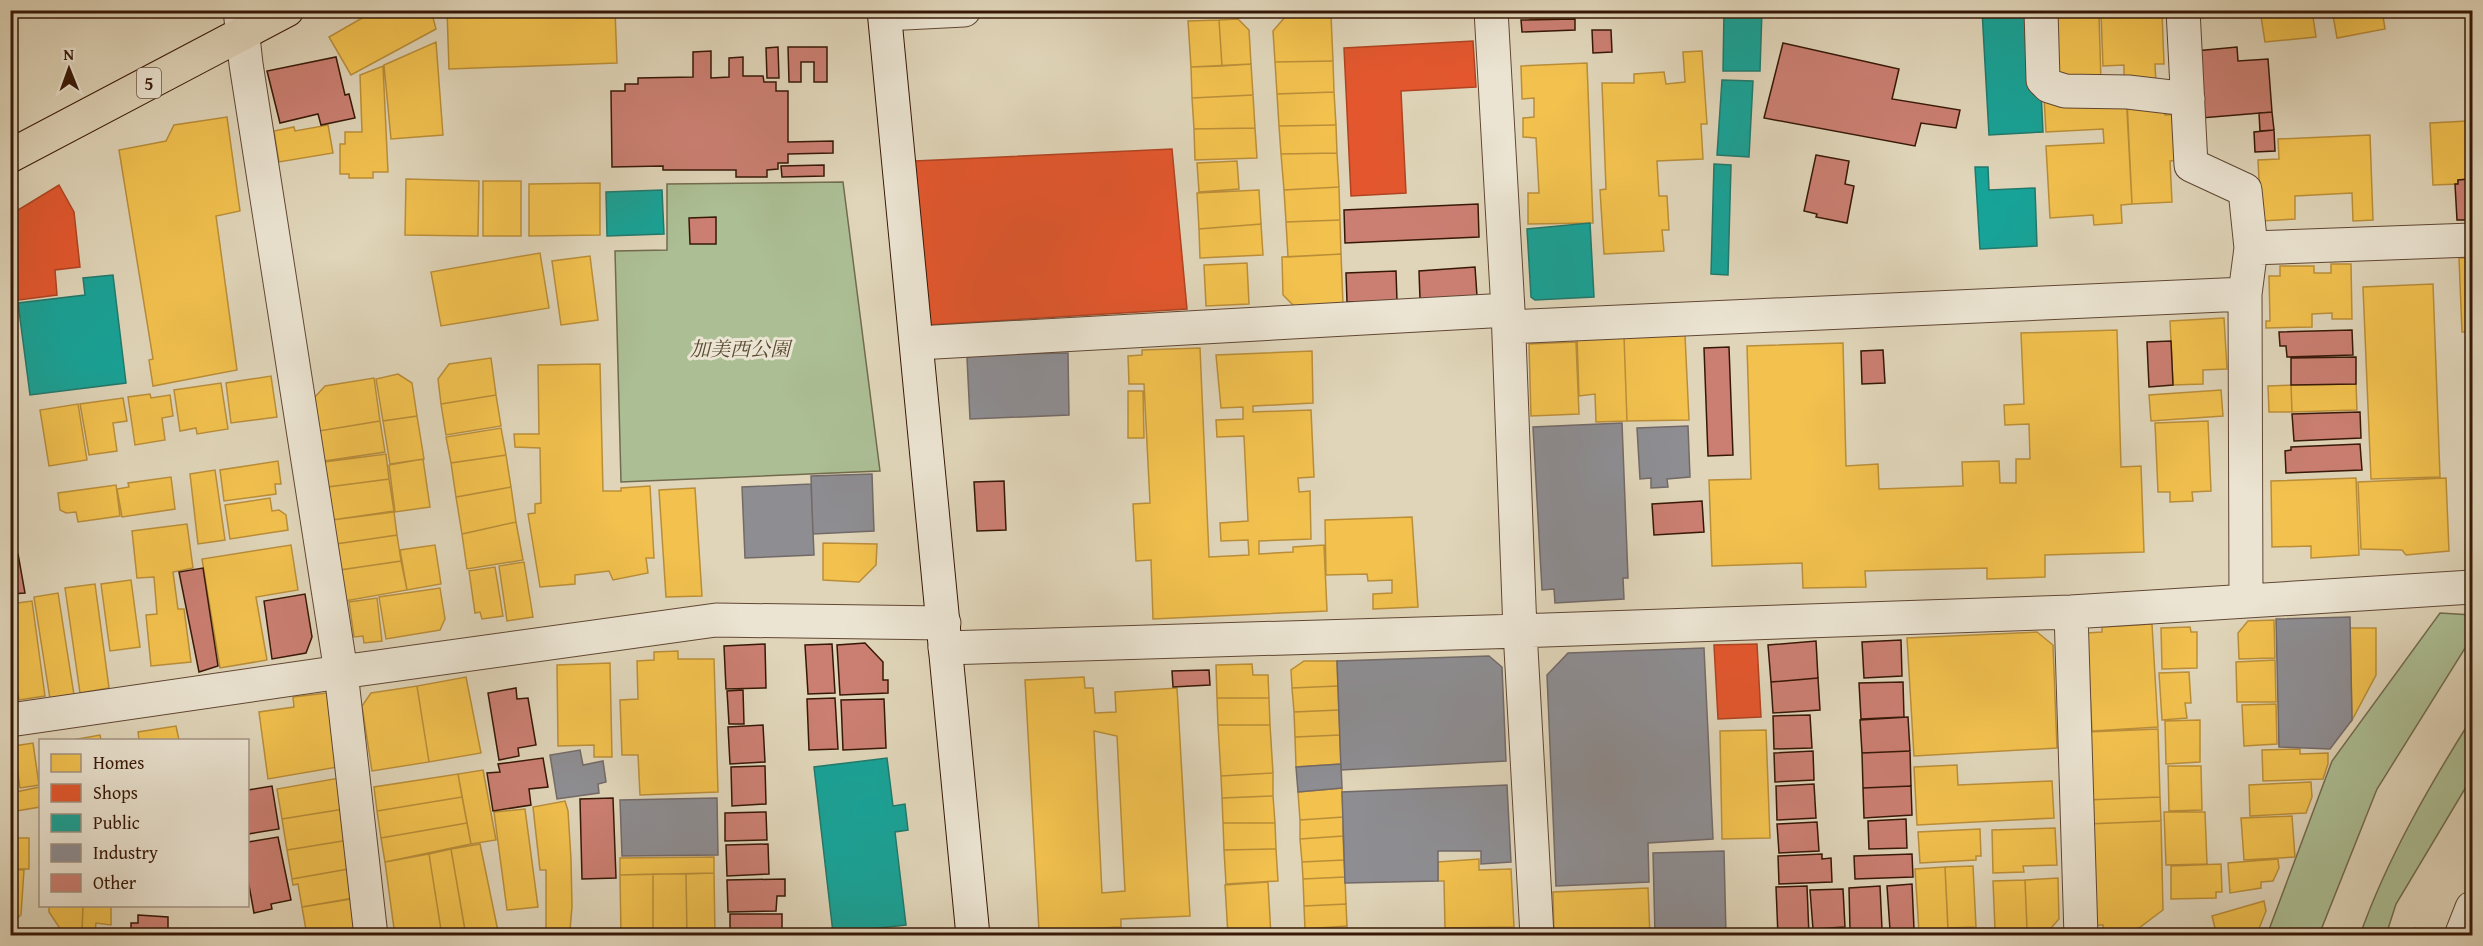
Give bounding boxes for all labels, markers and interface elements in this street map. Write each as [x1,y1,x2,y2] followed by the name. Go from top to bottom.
[39,39,99,99] north arrow
[63,42,75,66] text: N
[137,68,161,98] road number: 5
[690,334,793,363] park label: 加美西公園
[39,739,249,907] legend
[93,749,144,776] text: Homes
[93,779,138,806] text: Shops
[93,809,140,836] text: Public
[93,839,158,866] text: Industry
[93,869,137,896] text: Other

